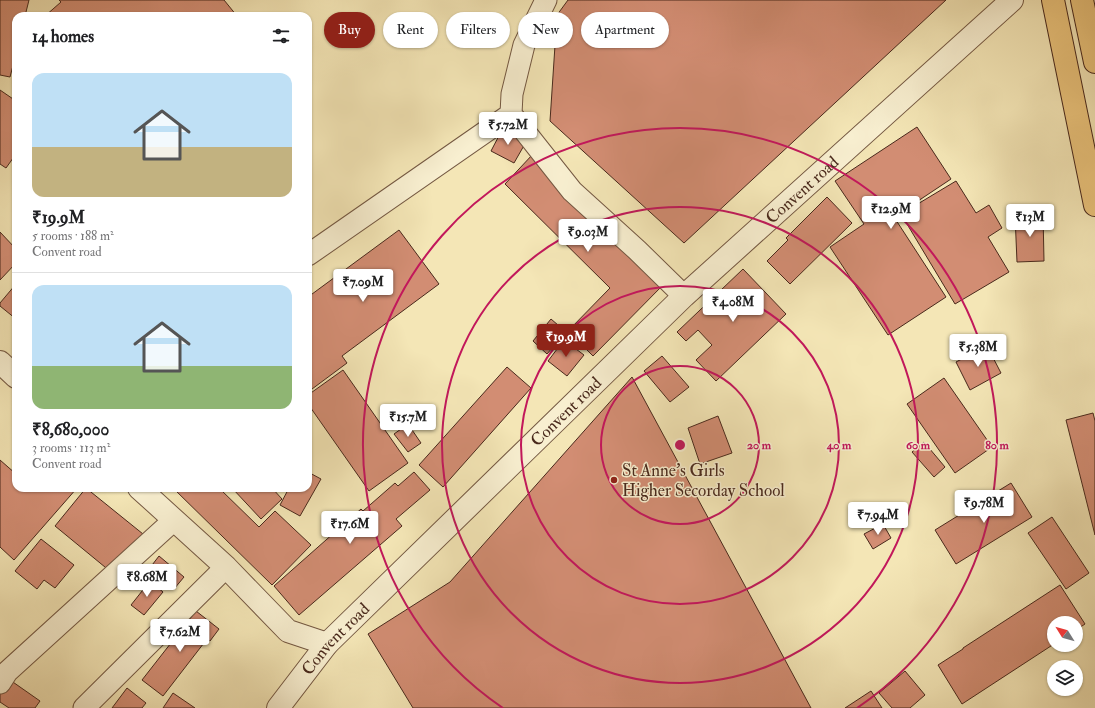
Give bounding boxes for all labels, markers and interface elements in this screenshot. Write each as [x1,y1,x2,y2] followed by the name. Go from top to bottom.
[324,12,375,48] chip: Buy
[383,12,438,48] chip: Rent
[446,12,510,48] chip: Filters
[518,12,573,48] chip: New
[581,12,669,48] chip: Apartment
[270,25,292,47] icon: filters
[32,26,94,47] text: 14 homes
[126,99,198,171] icon: home
[475,112,541,146] pin: ₹5.72M
[488,117,528,133] text: ₹5.72M
[761,151,844,228] street label: Convent road
[858,196,924,230] pin: ₹12.9M
[871,201,911,217] text: ₹12.9M
[1006,204,1054,238] pin: ₹13M
[32,207,85,228] text: ₹19.9M
[1015,209,1045,225] text: ₹13M
[555,219,621,253] pin: ₹9.03M
[568,224,608,240] text: ₹9.03M
[32,228,114,244] text: 5 rooms · 188 m²
[32,244,102,260] text: Convent road
[330,269,396,303] pin: ₹7.09M
[342,274,384,290] text: ₹7.09M
[700,289,766,323] pin: ₹4.08M
[712,294,754,310] text: ₹4.08M
[126,311,198,383] icon: home
[533,324,599,358] pin: ₹19.9M
[546,329,586,345] text: ₹19.9M
[945,334,1011,368] pin: ₹5.38M
[958,339,998,355] text: ₹5.38M
[526,372,606,451] street label: Convent road
[375,404,441,438] pin: ₹15.7M
[389,409,427,425] text: ₹15.7M
[32,419,109,440] text: ₹8,680,000
[673,438,687,452] centre of rings
[747,438,772,453] text: 20 m
[826,438,852,453] text: 40 m
[906,438,931,453] text: 60 m
[985,438,1009,453] text: 80 m
[32,440,110,456] text: 3 rooms · 113 m²
[32,456,102,472] text: Convent road
[622,460,785,502] place label: St Anne's Girls Higher Secorday School
[609,475,619,485] marker: St Anne's Girls Higher Secorday School
[951,490,1017,524] pin: ₹9.78M
[964,495,1004,511] text: ₹9.78M
[845,502,911,536] pin: ₹7.94M
[857,507,899,523] text: ₹7.94M
[317,511,383,545] pin: ₹17.6M
[330,516,370,532] text: ₹17.6M
[114,564,180,598] pin: ₹8.68M
[126,569,168,585] text: ₹8.68M
[297,598,374,679] street label: Convent road
[1047,616,1083,652] north arrow
[1047,616,1083,696] map controls
[147,619,213,653] pin: ₹7.62M
[159,624,201,640] text: ₹7.62M
[1047,660,1083,696] button: layers

